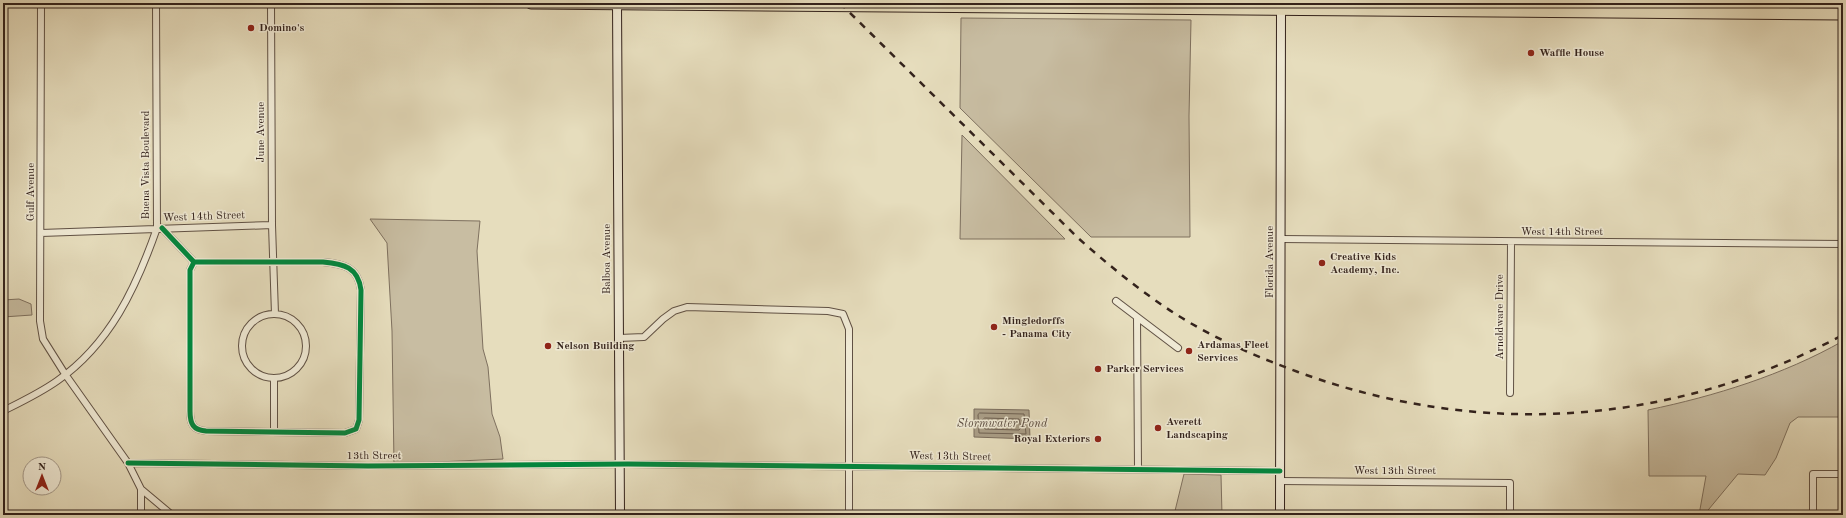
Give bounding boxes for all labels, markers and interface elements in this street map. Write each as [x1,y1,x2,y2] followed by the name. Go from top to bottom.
[246,23,256,33] marker: Domino's
[259,23,305,34] place label: Domino's
[1526,48,1536,58] marker: Waffle House
[1539,48,1604,59] place label: Waffle House
[256,102,267,162] street label: June Avenue
[141,110,152,220] street label: Buena Vista Boulevard
[26,163,37,221] street label: Gulf Avenue
[163,210,245,224] street label: West 14th Street
[602,224,613,294] street label: Balboa Avenue
[1265,226,1276,298] street label: Florida Avenue
[1521,227,1603,238] street label: West 14th Street
[1330,252,1400,276] place label: Creative Kids Academy, Inc.
[1317,258,1327,268] marker: Creative Kids Academy, Inc.
[1495,274,1506,360] street label: Arnoldware Drive
[1002,316,1072,340] place label: Mingledorffs - Panama City
[989,322,999,332] marker: Mingledorffs - Panama City
[1197,340,1269,364] place label: Ardamas Fleet Services
[543,341,553,351] marker: Nelson Building
[556,341,634,352] place label: Nelson Building
[1184,346,1194,356] marker: Ardamas Fleet Services
[1093,364,1103,374] marker: Parker Services
[1106,364,1184,375] place label: Parker Services
[1166,417,1228,441] place label: Averett Landscaping
[957,418,1048,430] water label: Stormwater Pond
[1153,423,1163,433] marker: Averett Landscaping
[1013,434,1090,445] place label: Royal Exteriors
[1093,434,1103,444] marker: Royal Exteriors
[347,451,402,462] street label: 13th Street
[909,451,991,463] street label: West 13th Street
[22,456,62,496] north arrow
[38,462,47,473] text: N
[1354,466,1436,477] street label: West 13th Street

